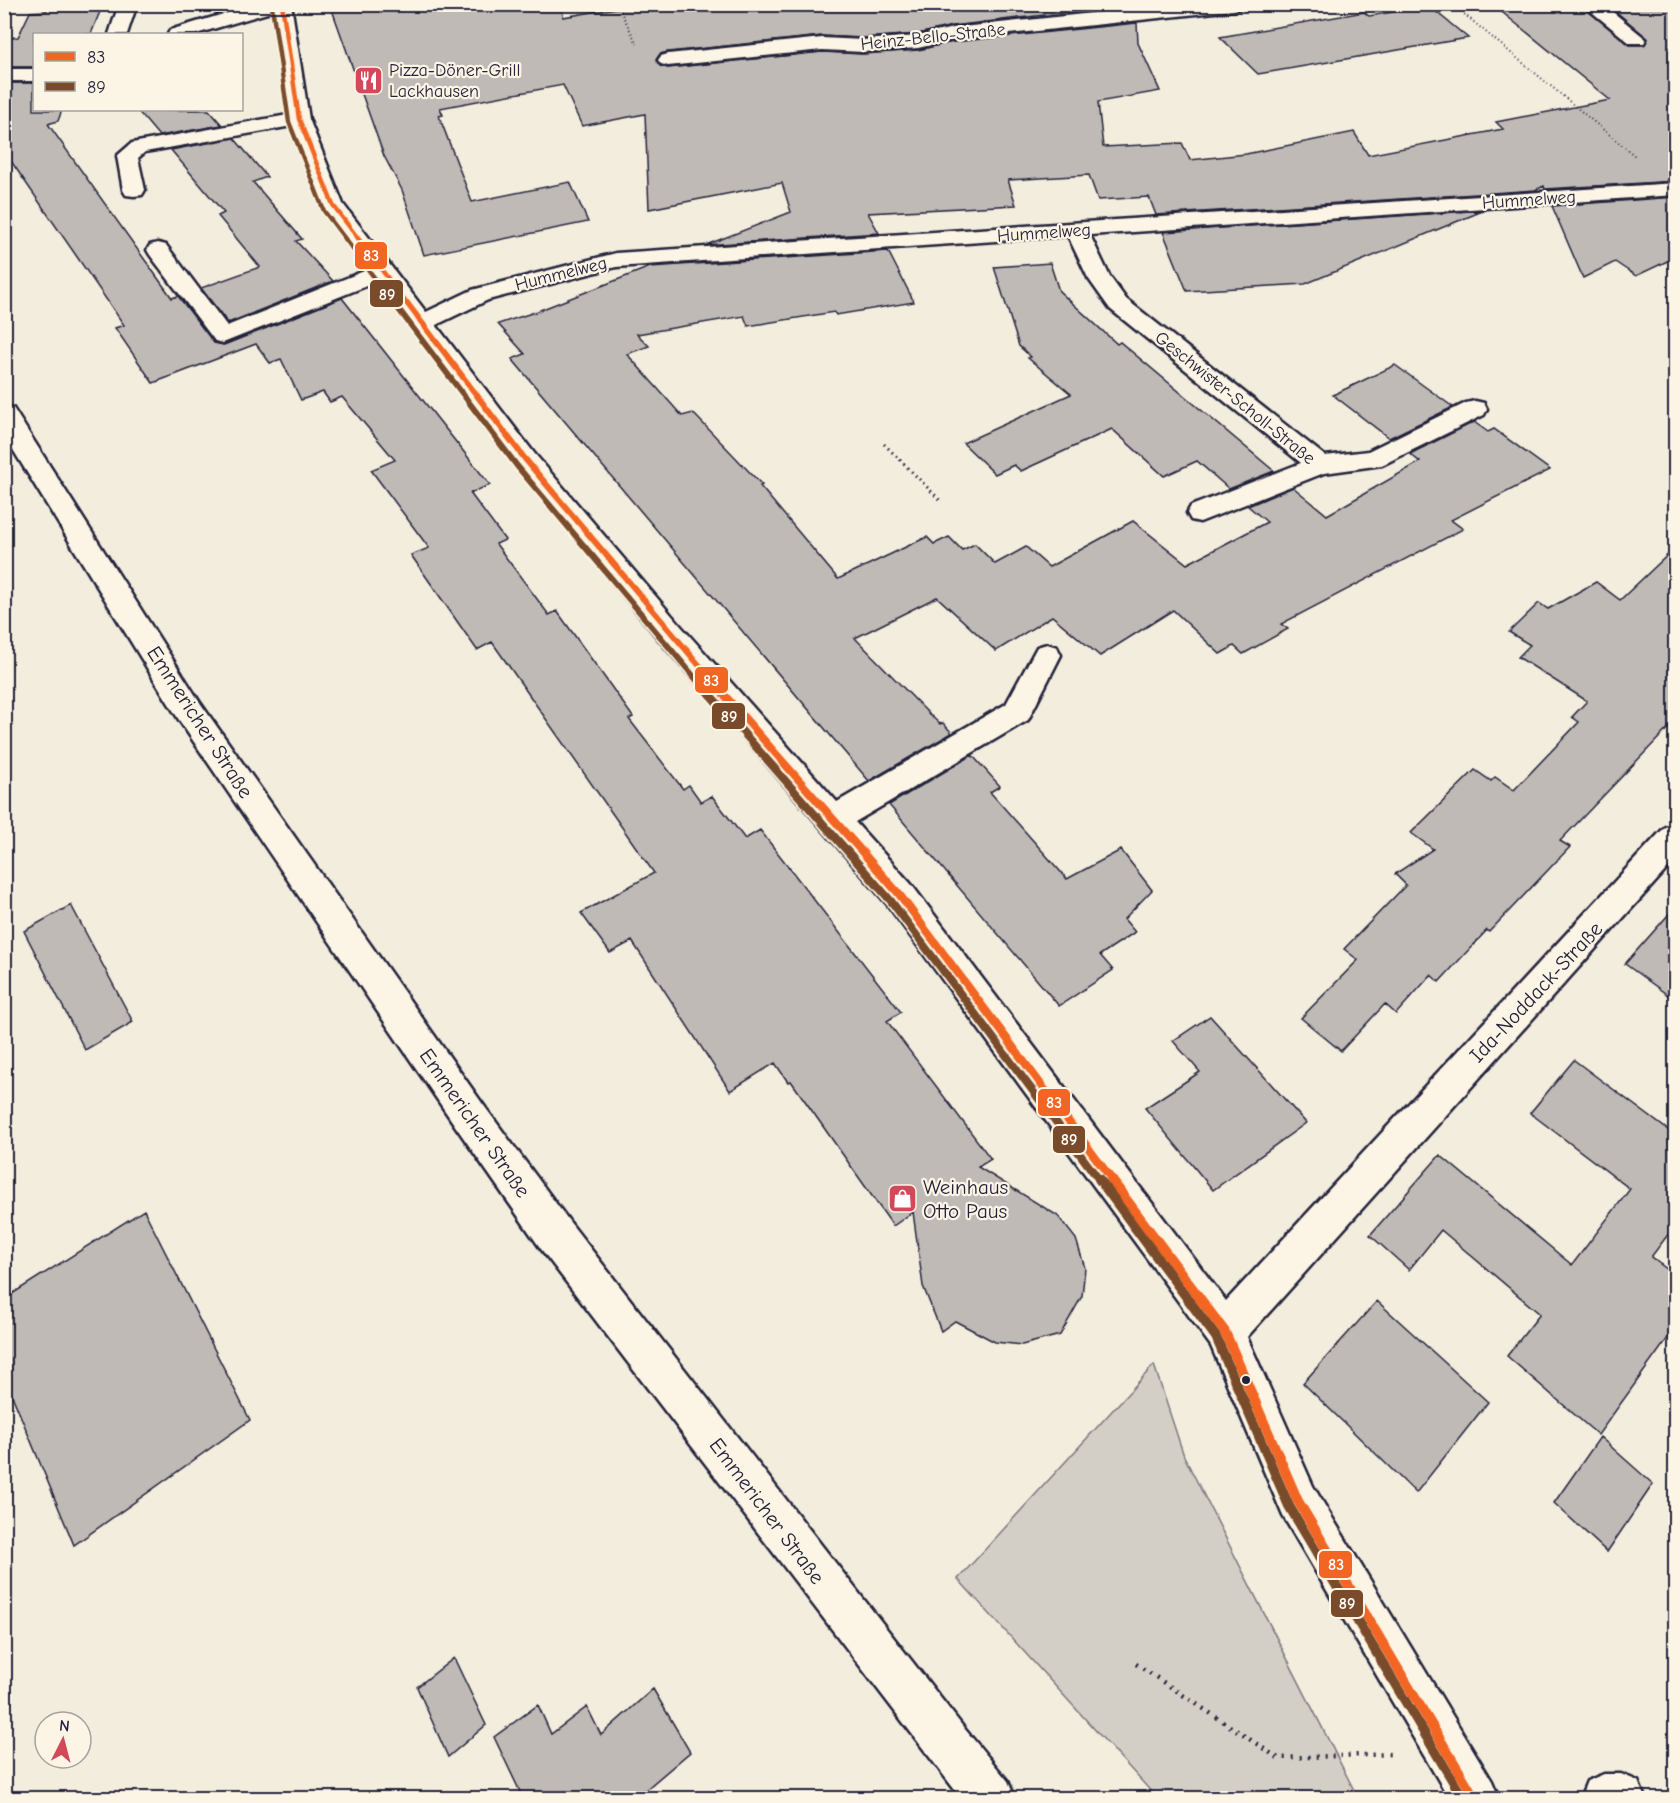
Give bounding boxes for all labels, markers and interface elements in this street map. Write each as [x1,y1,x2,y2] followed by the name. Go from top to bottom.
[859,19,1007,55] street label: Heinz-Bello-Straße
[33,33,243,111] legend
[87,47,105,68] text: 83
[389,60,520,102] place label: Pizza-Döner-Grill Lackhausen
[352,64,384,96] restaurant icon: Pizza-Döner-Grill Lackhausen
[87,77,106,98] text: 89
[1481,186,1577,214] street label: Hummelweg
[996,219,1092,247] street label: Hummelweg
[354,241,388,270] line badge: 83
[363,247,379,265] text: 83
[513,252,609,296] street label: Hummelweg
[369,279,404,308] line badge: 89
[379,286,395,304] text: 89
[1151,327,1319,469] street label: Geschwister-Scholl-Straße
[142,642,258,802] street label: Emmericher Straße
[694,666,729,694] line badge: 83
[703,672,719,690] text: 83
[711,702,746,730] line badge: 89
[721,708,737,726] text: 89
[1465,917,1607,1067] street label: Ida-Noddack-Straße
[415,1044,535,1202] street label: Emmericher Straße
[1037,1088,1071,1117] line badge: 83
[1046,1094,1062,1112] text: 83
[1052,1125,1086,1154] line badge: 89
[1061,1131,1077,1149] text: 89
[923,1175,1008,1223] place label: Weinhaus Otto Paus
[886,1183,918,1215] shop icon: Weinhaus Otto Paus
[1240,1374,1252,1386] unlabelled marker
[704,1433,830,1589] street label: Emmericher Straße
[1318,1550,1353,1579] line badge: 83
[1328,1556,1344,1574] text: 83
[1330,1589,1364,1618] line badge: 89
[1339,1595,1355,1613] text: 89
[33,1710,93,1770] north arrow
[58,1717,71,1736] text: N

